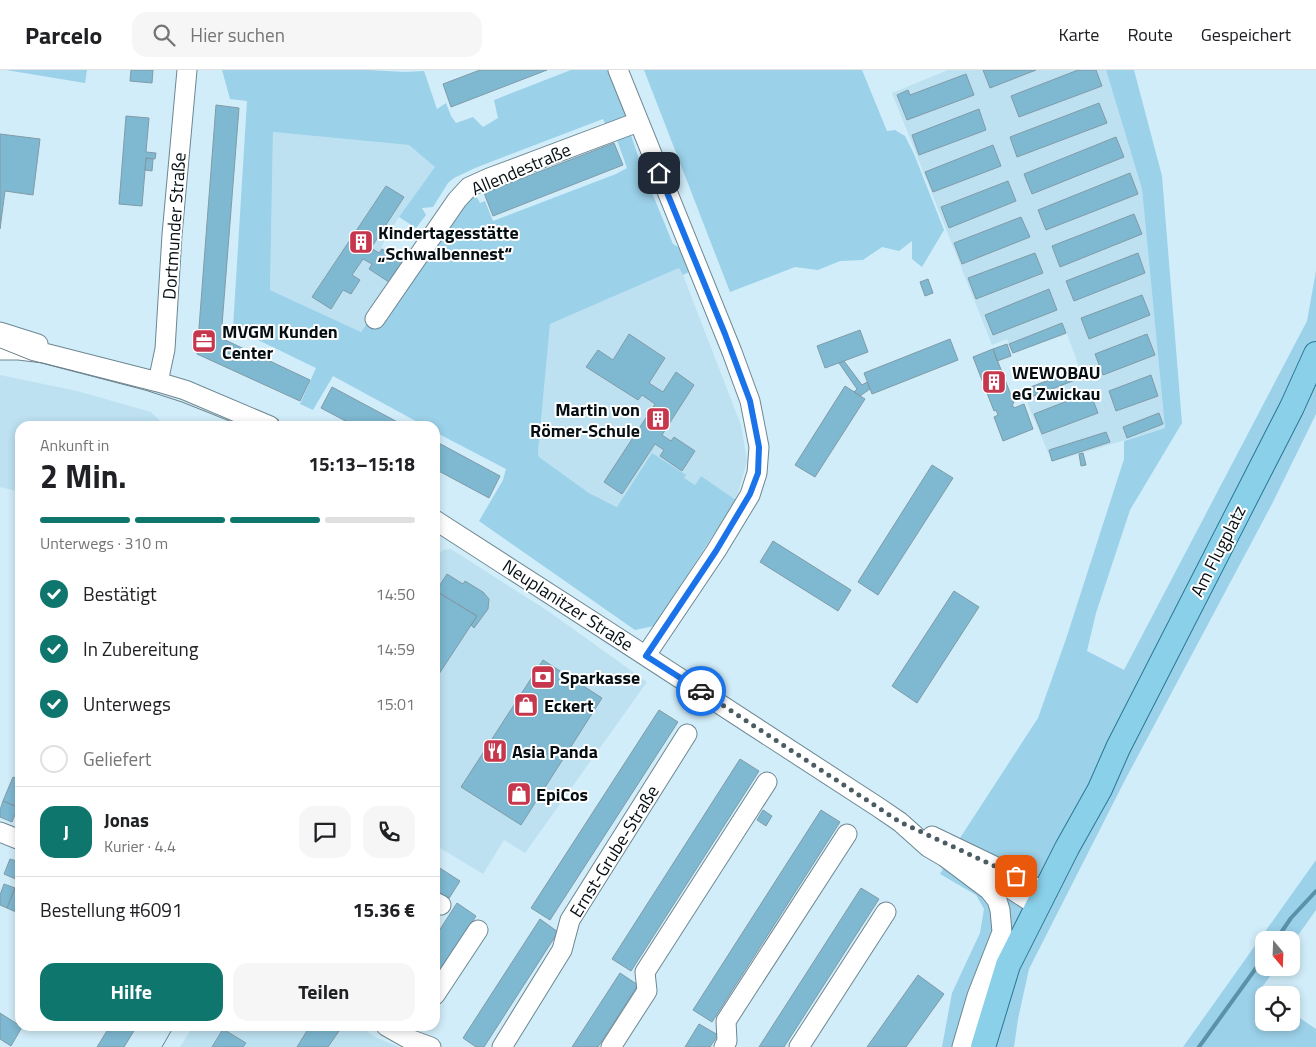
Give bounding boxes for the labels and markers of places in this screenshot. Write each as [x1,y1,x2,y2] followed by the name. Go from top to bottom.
[638,152,680,194] pin
[377,219,519,267] place label: Kindertagesstätte „Schwalbennest“
[348,229,374,255] building icon: Kindertagesstätte „Schwalbennest“
[222,318,338,366] place label: MVGM Kunden Center
[191,328,217,354] office icon: MVGM Kunden Center
[1012,359,1101,407] place label: WEWOBAU eG Zwickau
[981,369,1007,395] building icon: WEWOBAU eG Zwickau
[530,396,640,444] place label: Martin von Römer-Schule
[645,406,671,432] building icon: Martin von Römer-Schule
[530,664,556,690] bank icon: Sparkasse
[560,664,640,691] place label: Sparkasse
[513,692,539,718] shop icon: Eckert
[544,692,594,719] place label: Eckert
[482,738,508,764] restaurant icon: Asia Panda
[512,738,598,765] place label: Asia Panda
[506,781,532,807] shop icon: EpiCos
[536,781,588,808] place label: EpiCos
[995,855,1037,897] pin

